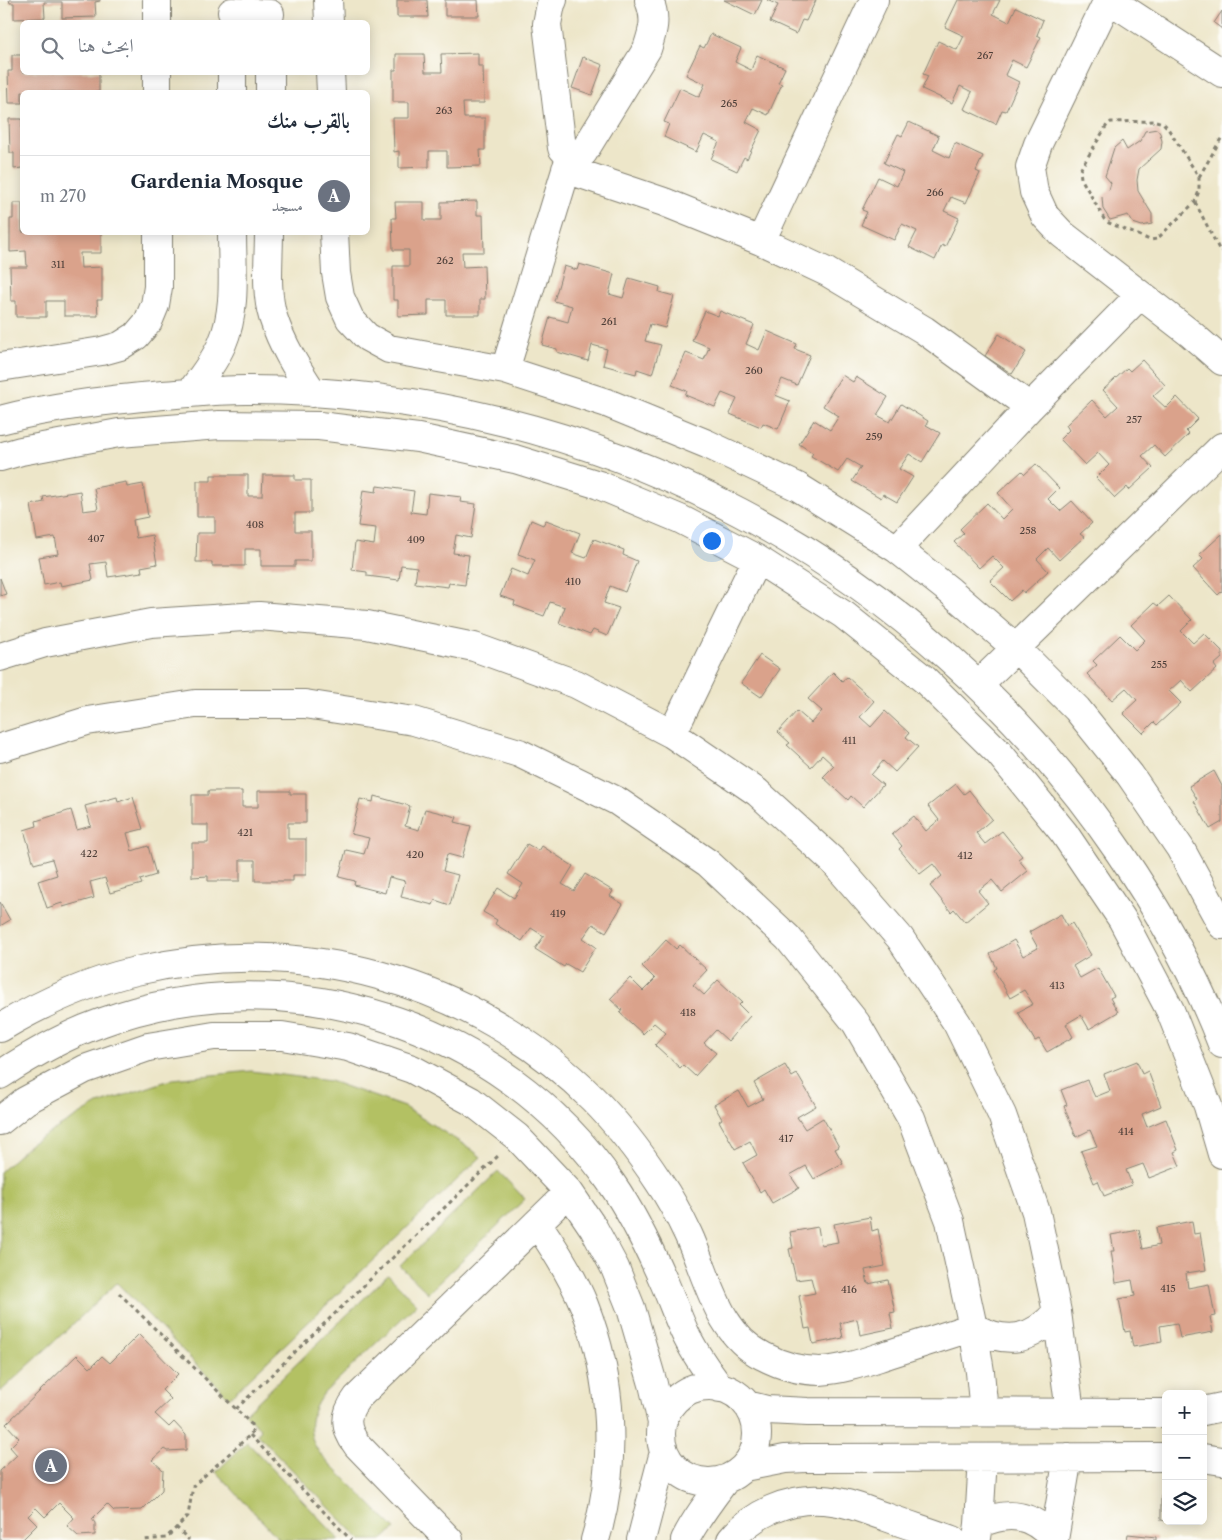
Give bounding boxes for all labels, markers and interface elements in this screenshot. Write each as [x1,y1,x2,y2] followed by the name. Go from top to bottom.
[20,20,370,75] search box
[38,34,66,62] icon: search
[78,34,134,57] text: ابحث هنا
[977,49,993,62] house number: 267
[720,97,738,110] house number: 265
[435,104,453,117] house number: 263
[267,108,350,133] text: بالقرب منك
[130,170,303,193] text: Gardenia Mosque
[40,186,86,206] text: 270 m
[328,186,340,206] text: A
[926,186,944,199] house number: 266
[272,195,303,215] text: مسجد
[436,254,454,267] house number: 262
[51,258,66,271] house number: 311
[601,315,618,328] house number: 261
[745,364,763,377] house number: 260
[1126,413,1142,426] house number: 257
[865,430,883,443] house number: 259
[246,518,264,531] house number: 408
[1019,524,1037,537] house number: 258
[699,528,725,554] your location
[87,532,105,545] house number: 407
[407,533,425,546] house number: 409
[565,575,581,588] house number: 410
[1151,658,1167,671] house number: 255
[842,734,857,747] house number: 411
[237,826,254,839] house number: 421
[80,847,98,860] house number: 422
[406,848,424,861] house number: 420
[957,849,973,862] house number: 412
[550,907,566,920] house number: 419
[1049,979,1065,992] house number: 413
[680,1006,696,1019] house number: 418
[1118,1125,1134,1138] house number: 414
[779,1132,794,1145] house number: 417
[1160,1282,1176,1295] house number: 415
[841,1283,857,1296] house number: 416
[1162,1390,1207,1525] map controls
[1162,1390,1207,1435] button: +
[1162,1435,1207,1480] button: −
[35,1447,67,1485] pin: A
[1162,1480,1207,1525] button: layers

